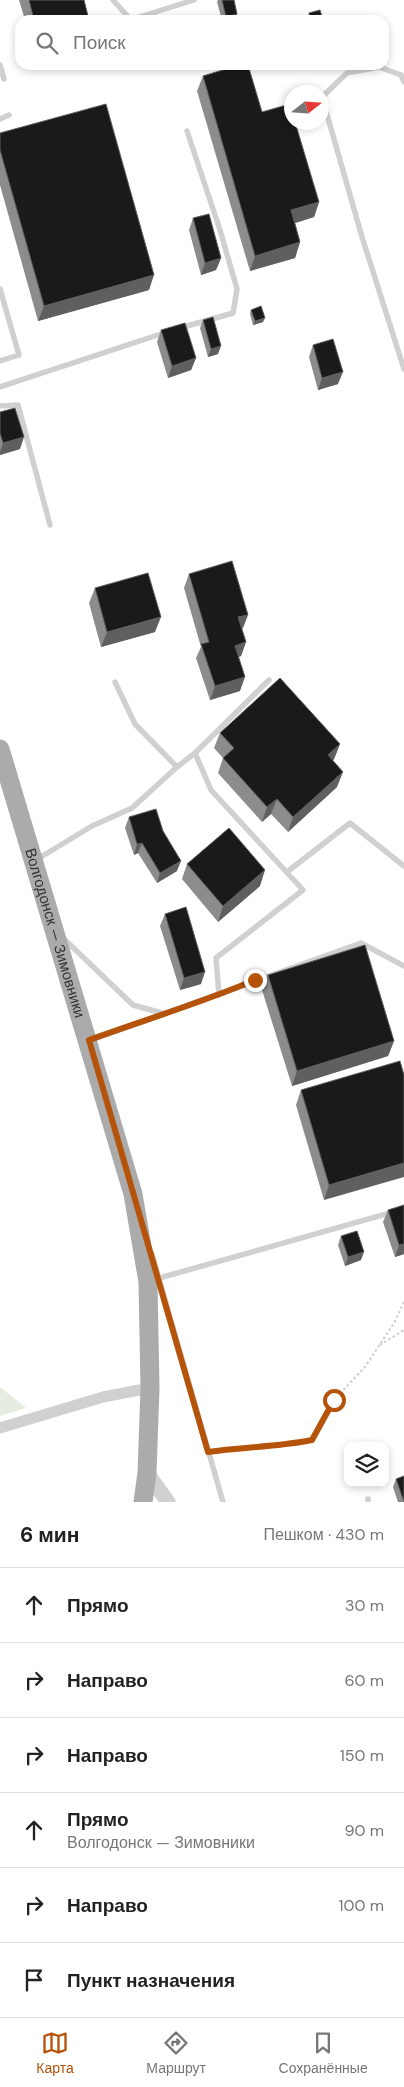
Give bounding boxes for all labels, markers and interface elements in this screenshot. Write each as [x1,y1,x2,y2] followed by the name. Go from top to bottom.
[15,15,389,70] search box
[33,29,61,57] icon: search
[73,30,126,55] text: Поиск
[284,85,329,130] north arrow
[20,846,90,1020] street label: Волгодонск — Зимовники
[244,969,267,992] route end
[323,1389,346,1412] route start
[344,1442,389,1487] map controls
[344,1442,389,1487] button: layers
[20,1521,79,1549] text: 6 мин
[263,1524,384,1545] text: Пешком · 430 m
[20,1591,48,1619] icon: ahead
[67,1593,129,1618] text: Прямо
[345,1595,384,1616] text: 30 m
[20,1666,48,1694] icon: right
[67,1668,148,1693] text: Направо
[344,1670,384,1691] text: 60 m
[20,1741,48,1769] icon: right
[67,1743,148,1768] text: Направо
[340,1745,384,1766] text: 150 m
[67,1807,129,1832] text: Прямо
[20,1816,48,1844] icon: ahead
[344,1820,384,1841] text: 90 m
[67,1832,255,1853] text: Волгодонск — Зимовники
[20,1891,48,1919] icon: right
[67,1893,148,1918] text: Направо
[339,1895,384,1916] text: 100 m
[20,1966,48,1994] icon: arrive
[67,1968,235,1993] text: Пункт назначения
[36,2029,74,2077] tab: Карта
[146,2029,206,2077] tab: Маршрут
[279,2029,368,2077] tab: Сохранённые

